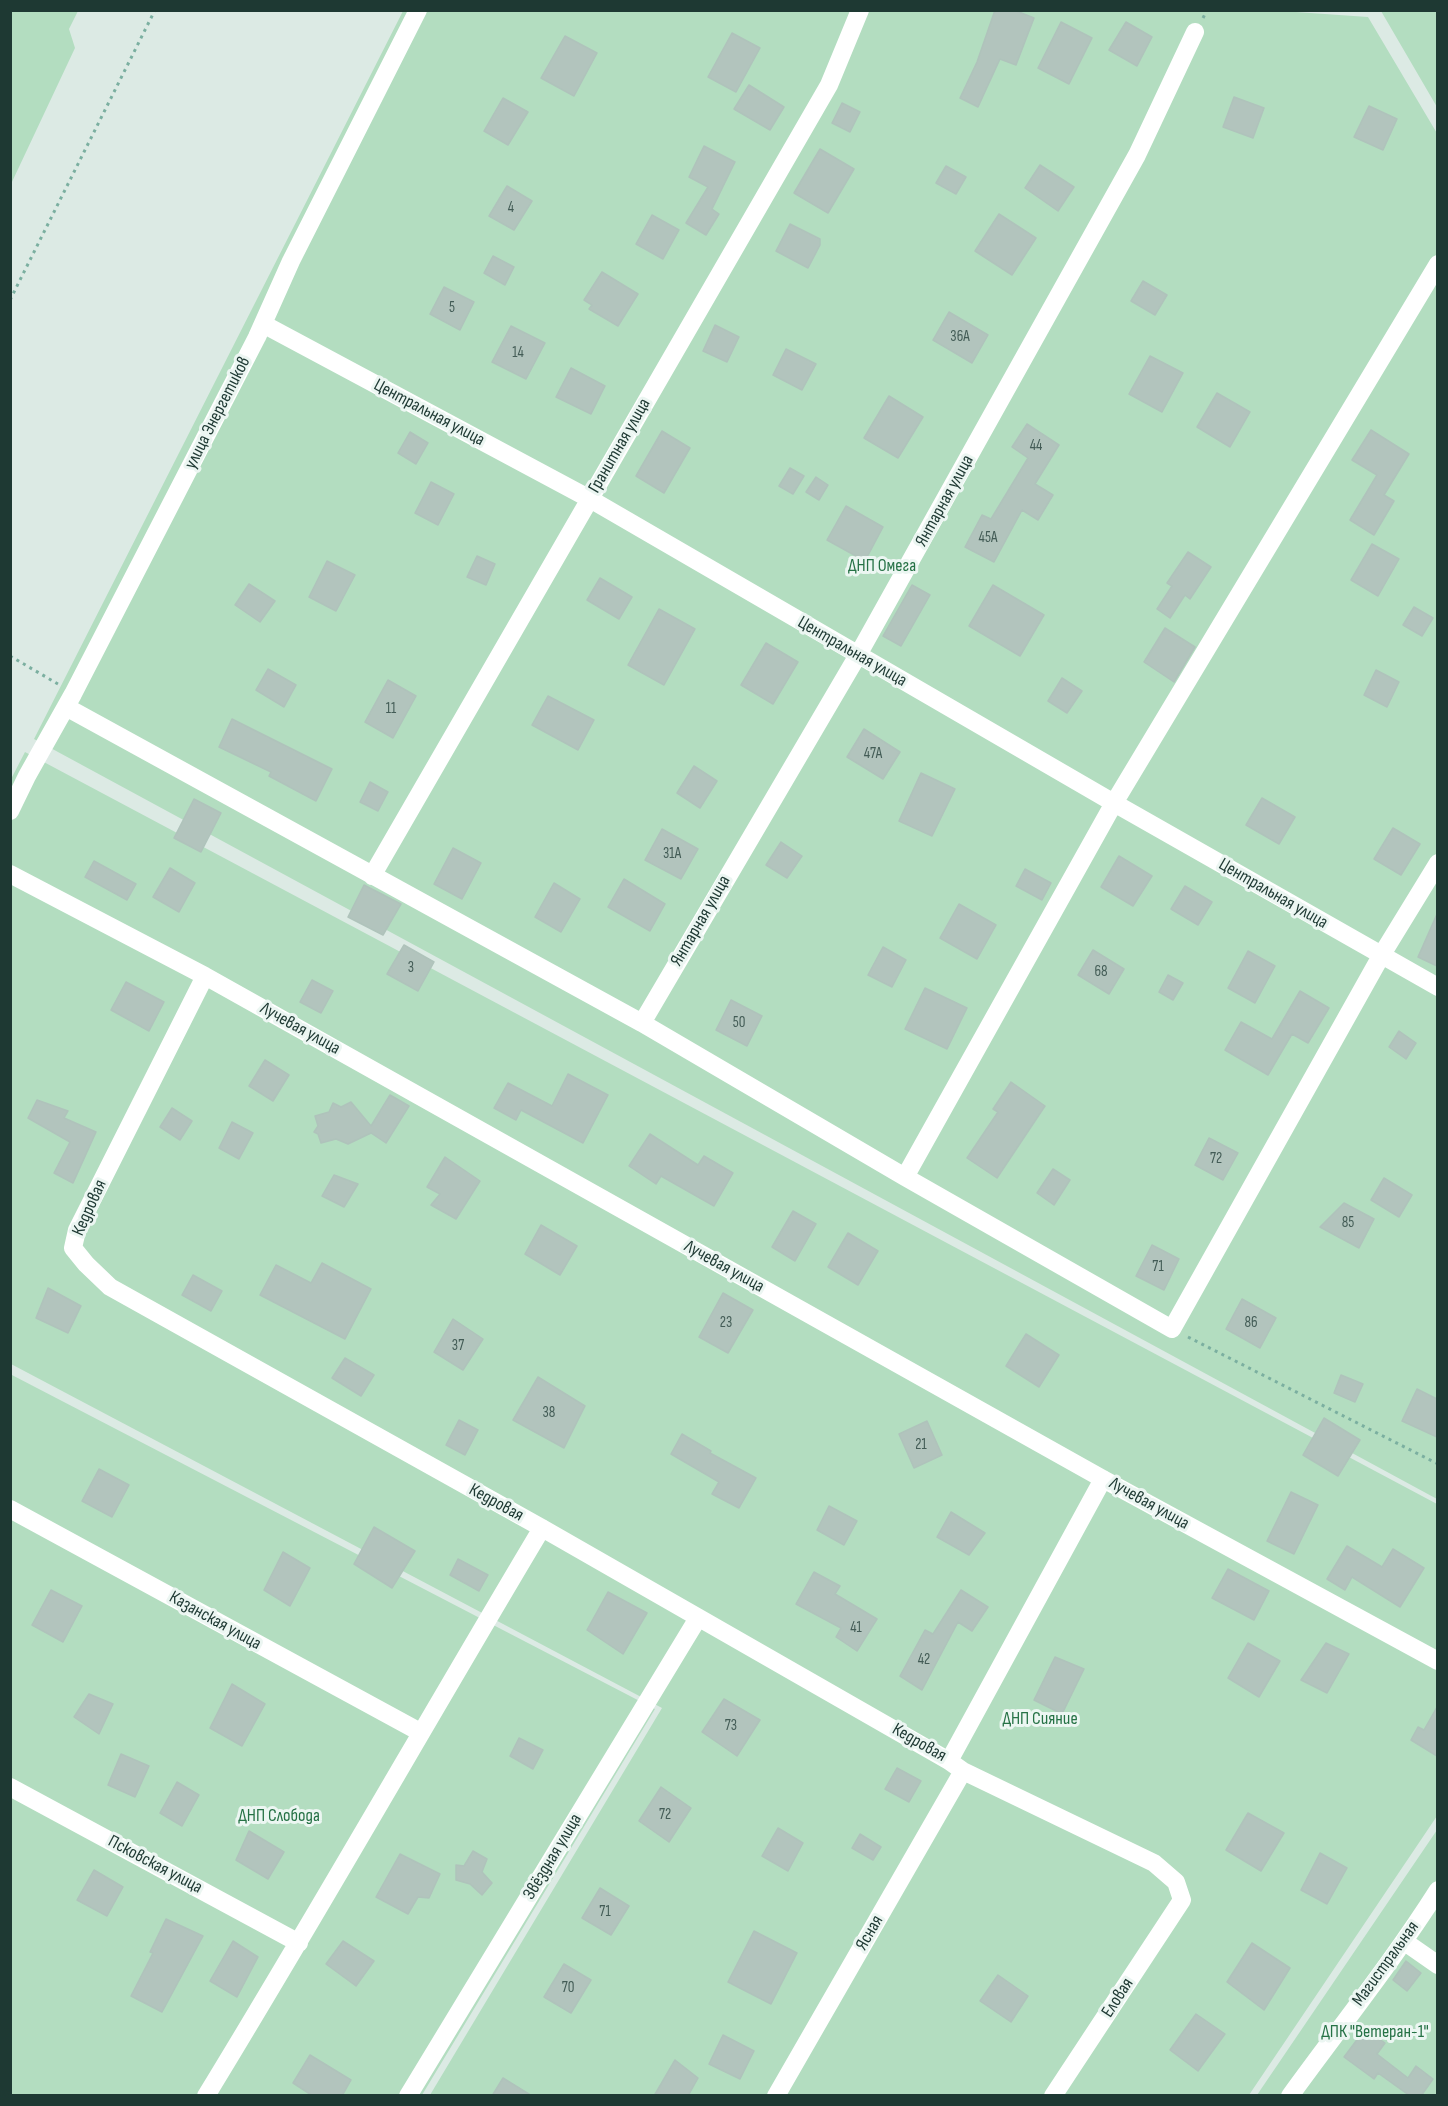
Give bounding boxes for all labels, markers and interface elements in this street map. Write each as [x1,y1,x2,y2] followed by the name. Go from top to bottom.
[508,199,514,217] house number: 4
[449,299,455,317] house number: 5
[950,328,970,346] house number: 36А
[512,344,524,362] house number: 14
[180,353,256,473] street label: улица Энергетиков
[370,375,488,451] street label: Центральная улица
[584,395,656,497] street label: Гранитная улица
[1030,437,1042,455] house number: 44
[911,451,979,551] street label: Янтарная улица
[979,529,997,547] house number: 45А
[848,555,916,577] park label: ДНП Омега
[794,612,910,692] street label: Центральная улица
[386,700,396,718] house number: 11
[864,745,882,763] house number: 47А
[663,845,681,863] house number: 31А
[1215,854,1331,934] street label: Центральная улица
[666,872,736,970] street label: Янтарная улица
[408,959,414,977] house number: 3
[1094,963,1108,981] house number: 68
[256,998,344,1060] street label: Лучевая улица
[733,1014,745,1032] house number: 50
[1210,1150,1222,1168] house number: 72
[68,1177,112,1239] street label: Кедровая
[1342,1214,1354,1232] house number: 85
[680,1236,768,1298] street label: Лучевая улица
[1152,1258,1164,1276] house number: 71
[720,1314,732,1332] house number: 23
[1244,1314,1258,1332] house number: 86
[452,1337,464,1355] house number: 37
[543,1404,555,1422] house number: 38
[915,1436,927,1454] house number: 21
[1105,1473,1193,1535] street label: Лучевая улица
[465,1479,527,1527] street label: Кедровая
[165,1587,265,1655] street label: Казанская улица
[850,1619,862,1637] house number: 41
[918,1651,930,1669] house number: 42
[1002,1708,1078,1730] park label: ДНП Сияние
[725,1717,737,1735] house number: 73
[888,1719,950,1767] street label: Кедровая
[238,1805,320,1827] park label: ДНП Слобода
[659,1806,671,1824] house number: 72
[519,1810,587,1904] street label: Звёздная улица
[104,1831,206,1899] street label: Псковская улица
[599,1903,611,1921] house number: 71
[851,1912,889,1954] street label: Ясная
[1348,1917,1424,2011] street label: Магистральная
[1097,1974,1139,2022] street label: Еловая
[562,1979,574,1997] house number: 70
[1321,2021,1429,2043] park label: ДПК "Ветеран-1"

